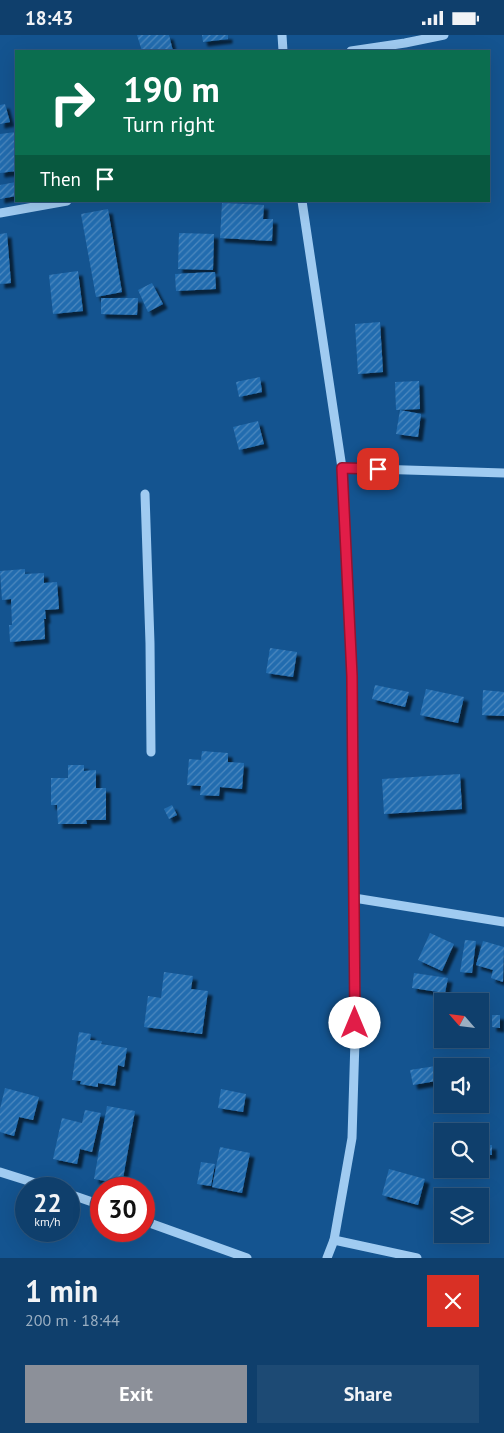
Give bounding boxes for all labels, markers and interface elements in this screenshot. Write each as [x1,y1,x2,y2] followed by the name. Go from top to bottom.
[25,6,73,30] text: 18:43
[123,66,220,112] text: 190 m
[40,70,105,135] icon: right
[123,110,215,138] text: Turn right
[91,165,119,193] icon: arrive
[40,167,81,191] text: Then
[357,448,399,490] pin
[364,455,392,483] icon: arrive
[434,993,489,1047] north arrow
[434,993,489,1243] map controls
[328,996,380,1048] position arrow
[434,1058,489,1113] button: sound
[434,1123,489,1178] button: search
[90,1177,155,1242] speed limit sign: 30
[33,1187,62,1219] text: 22
[434,1188,489,1243] button: layers
[34,1214,61,1229] text: km/h
[25,1271,98,1310] text: 1 min
[427,1275,479,1327] button: close
[25,1310,120,1330] text: 200 m · 18:44
[25,1365,247,1423] button: Exit
[257,1365,479,1423] button: Share

